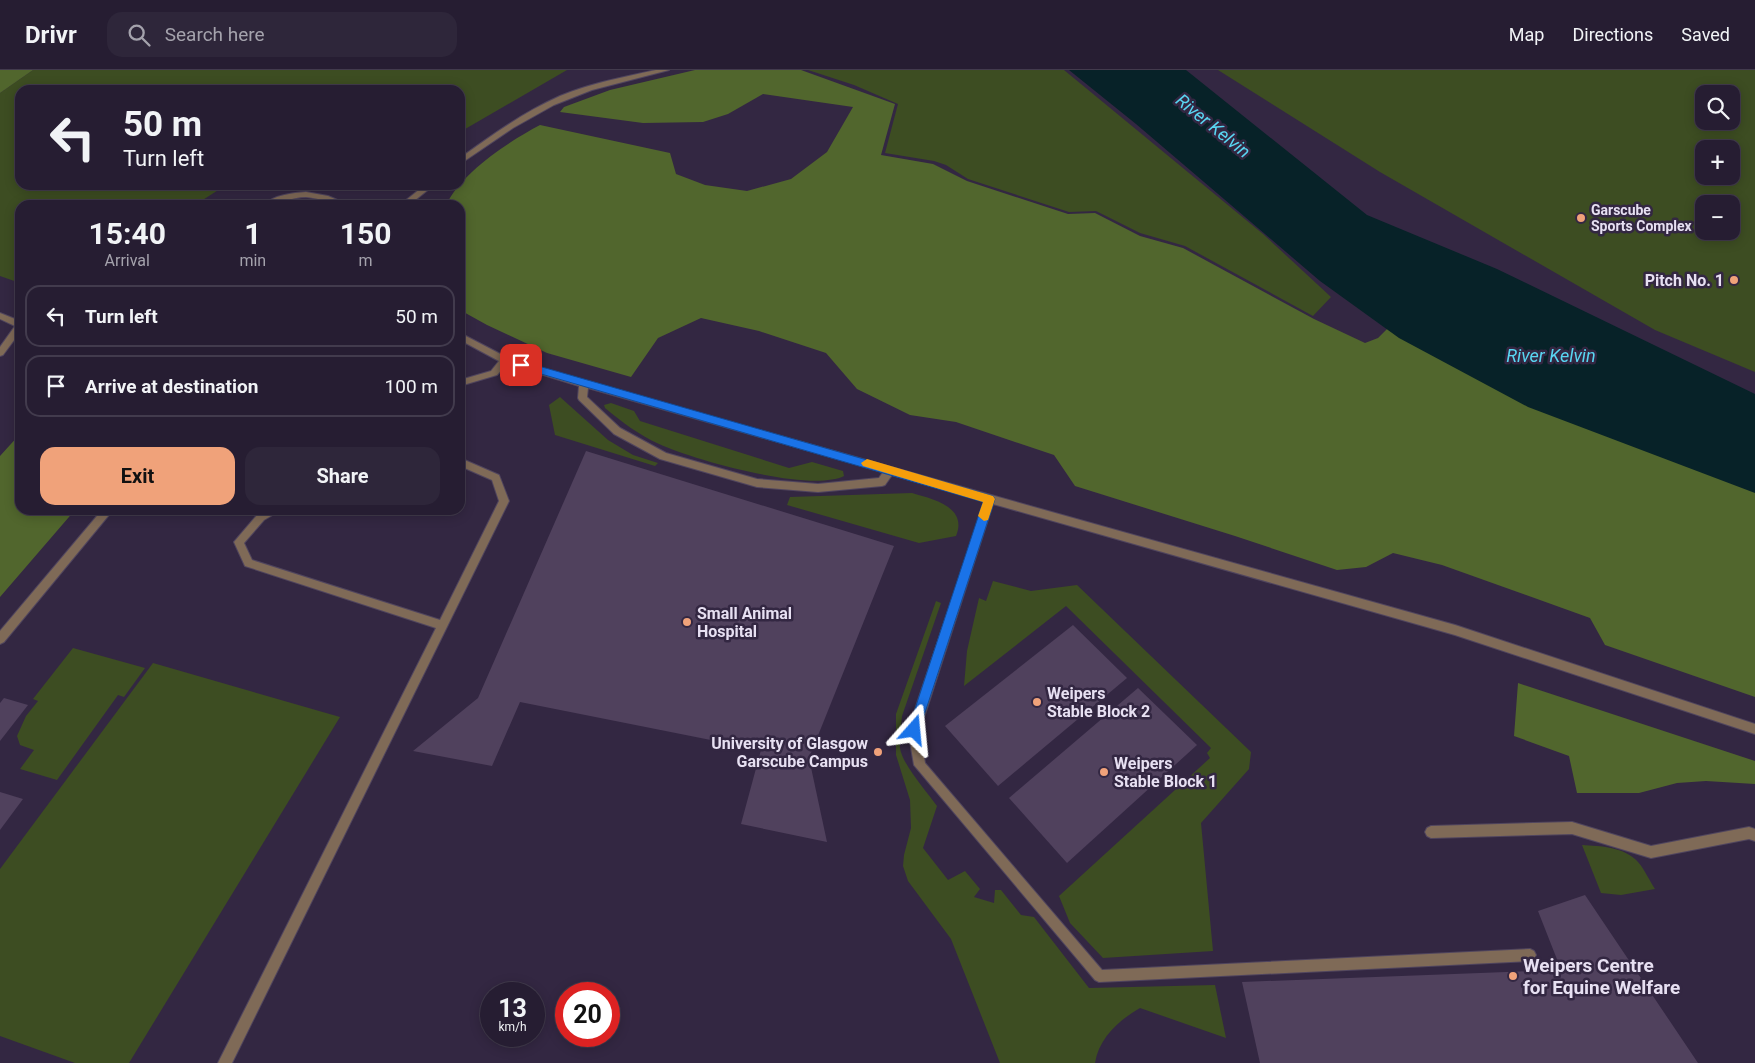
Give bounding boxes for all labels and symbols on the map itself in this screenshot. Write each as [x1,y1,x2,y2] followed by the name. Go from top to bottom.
[1172,89,1255,162] water label: River Kelvin
[1591,202,1693,234] place label: Garscube Sports Complex
[1575,212,1587,224] marker: Garscube Sports Complex
[1645,271,1724,290] place label: Pitch No. 1
[1728,274,1740,286] marker: Pitch No. 1
[500,344,542,386] pin
[1506,345,1596,366] water label: River Kelvin
[697,604,792,641] place label: Small Animal Hospital
[681,616,693,628] marker: Small Animal Hospital
[1047,684,1150,721] place label: Weipers Stable Block 2
[1031,696,1043,708] marker: Weipers Stable Block 2
[887,703,939,755] position arrow
[711,734,868,771] place label: University of Glasgow Garscube Campus
[872,746,884,758] marker: University of Glasgow Garscube Campus
[1114,754,1217,791] place label: Weipers Stable Block 1
[1098,766,1110,778] marker: Weipers Stable Block 1
[1523,954,1680,999] place label: Weipers Centre for Equine Welfare
[1507,970,1519,982] marker: Weipers Centre for Equine Welfare
[555,982,620,1047] speed limit sign: 20

